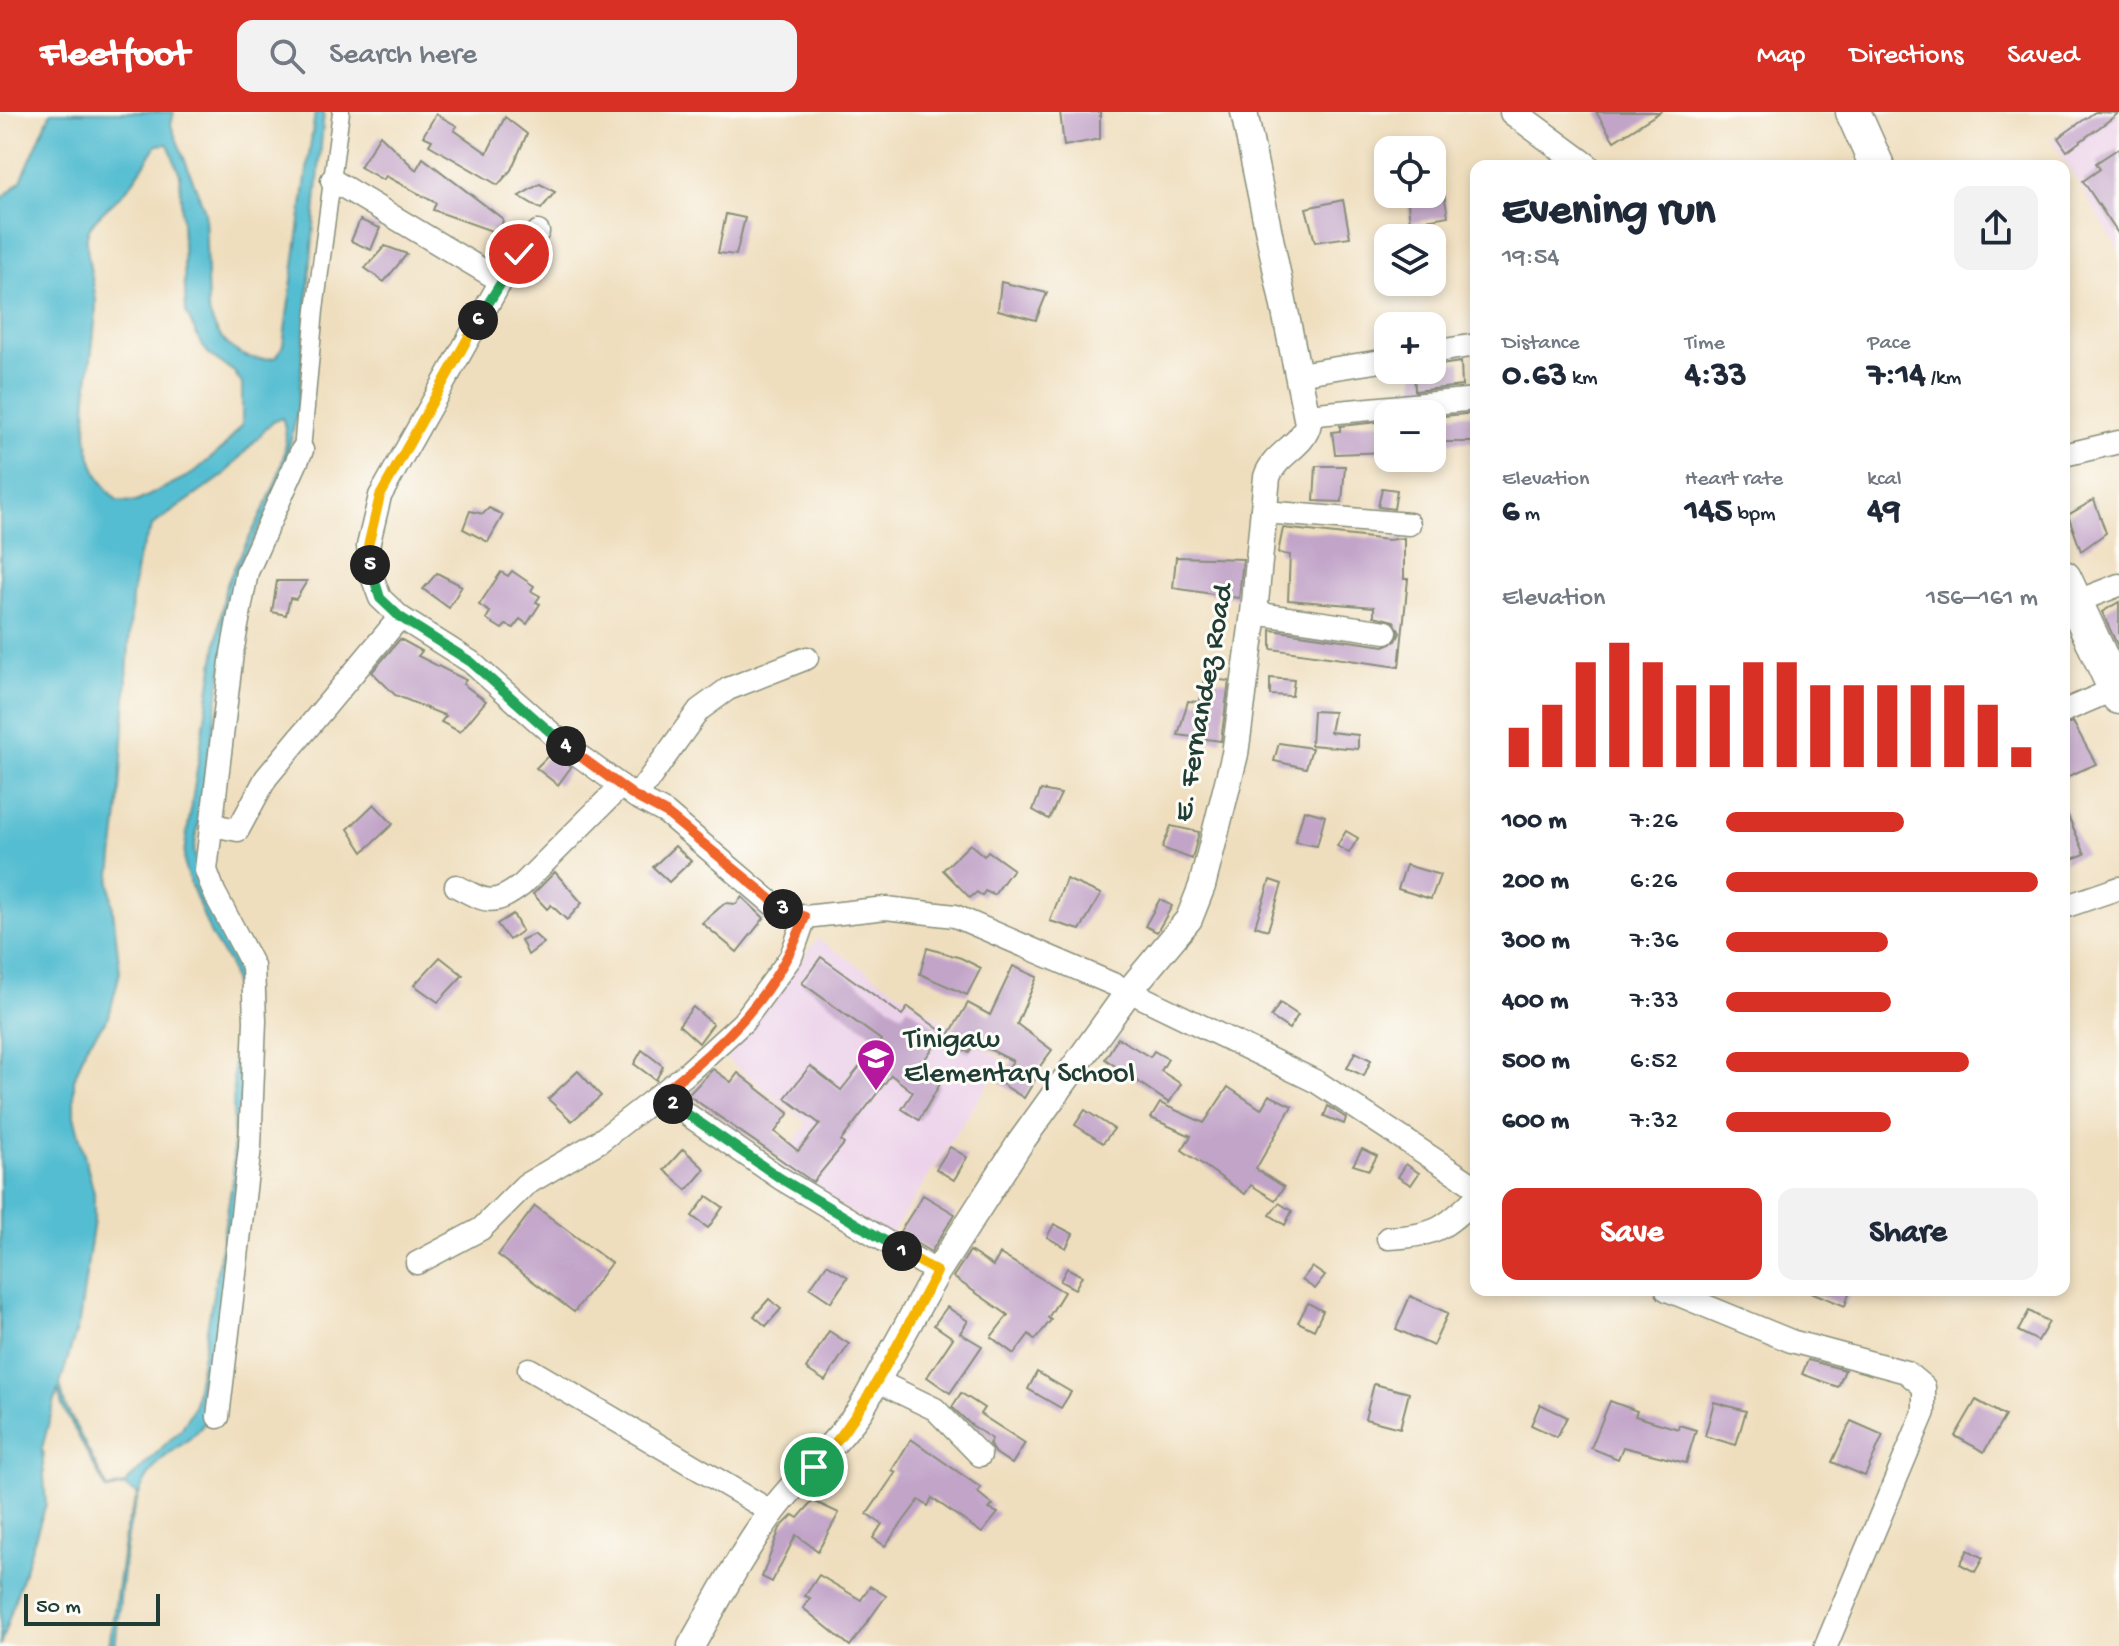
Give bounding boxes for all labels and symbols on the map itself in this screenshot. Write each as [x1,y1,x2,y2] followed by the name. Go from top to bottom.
[485,220,553,288] pin
[458,300,498,340] pin: 6
[350,545,390,585] pin: 5
[1167,579,1244,825] street label: E. Fernandez Road
[546,726,586,766] pin: 4
[763,889,803,929] pin: 3
[902,1024,1135,1093] place label: Tinigaw Elementary School
[855,1037,897,1092] school or university icon: Tinigaw Elementary School
[653,1084,693,1124] pin: 2
[882,1231,922,1271] pin: 1
[780,1433,848,1501] pin
[24,1590,160,1626] scale bar

